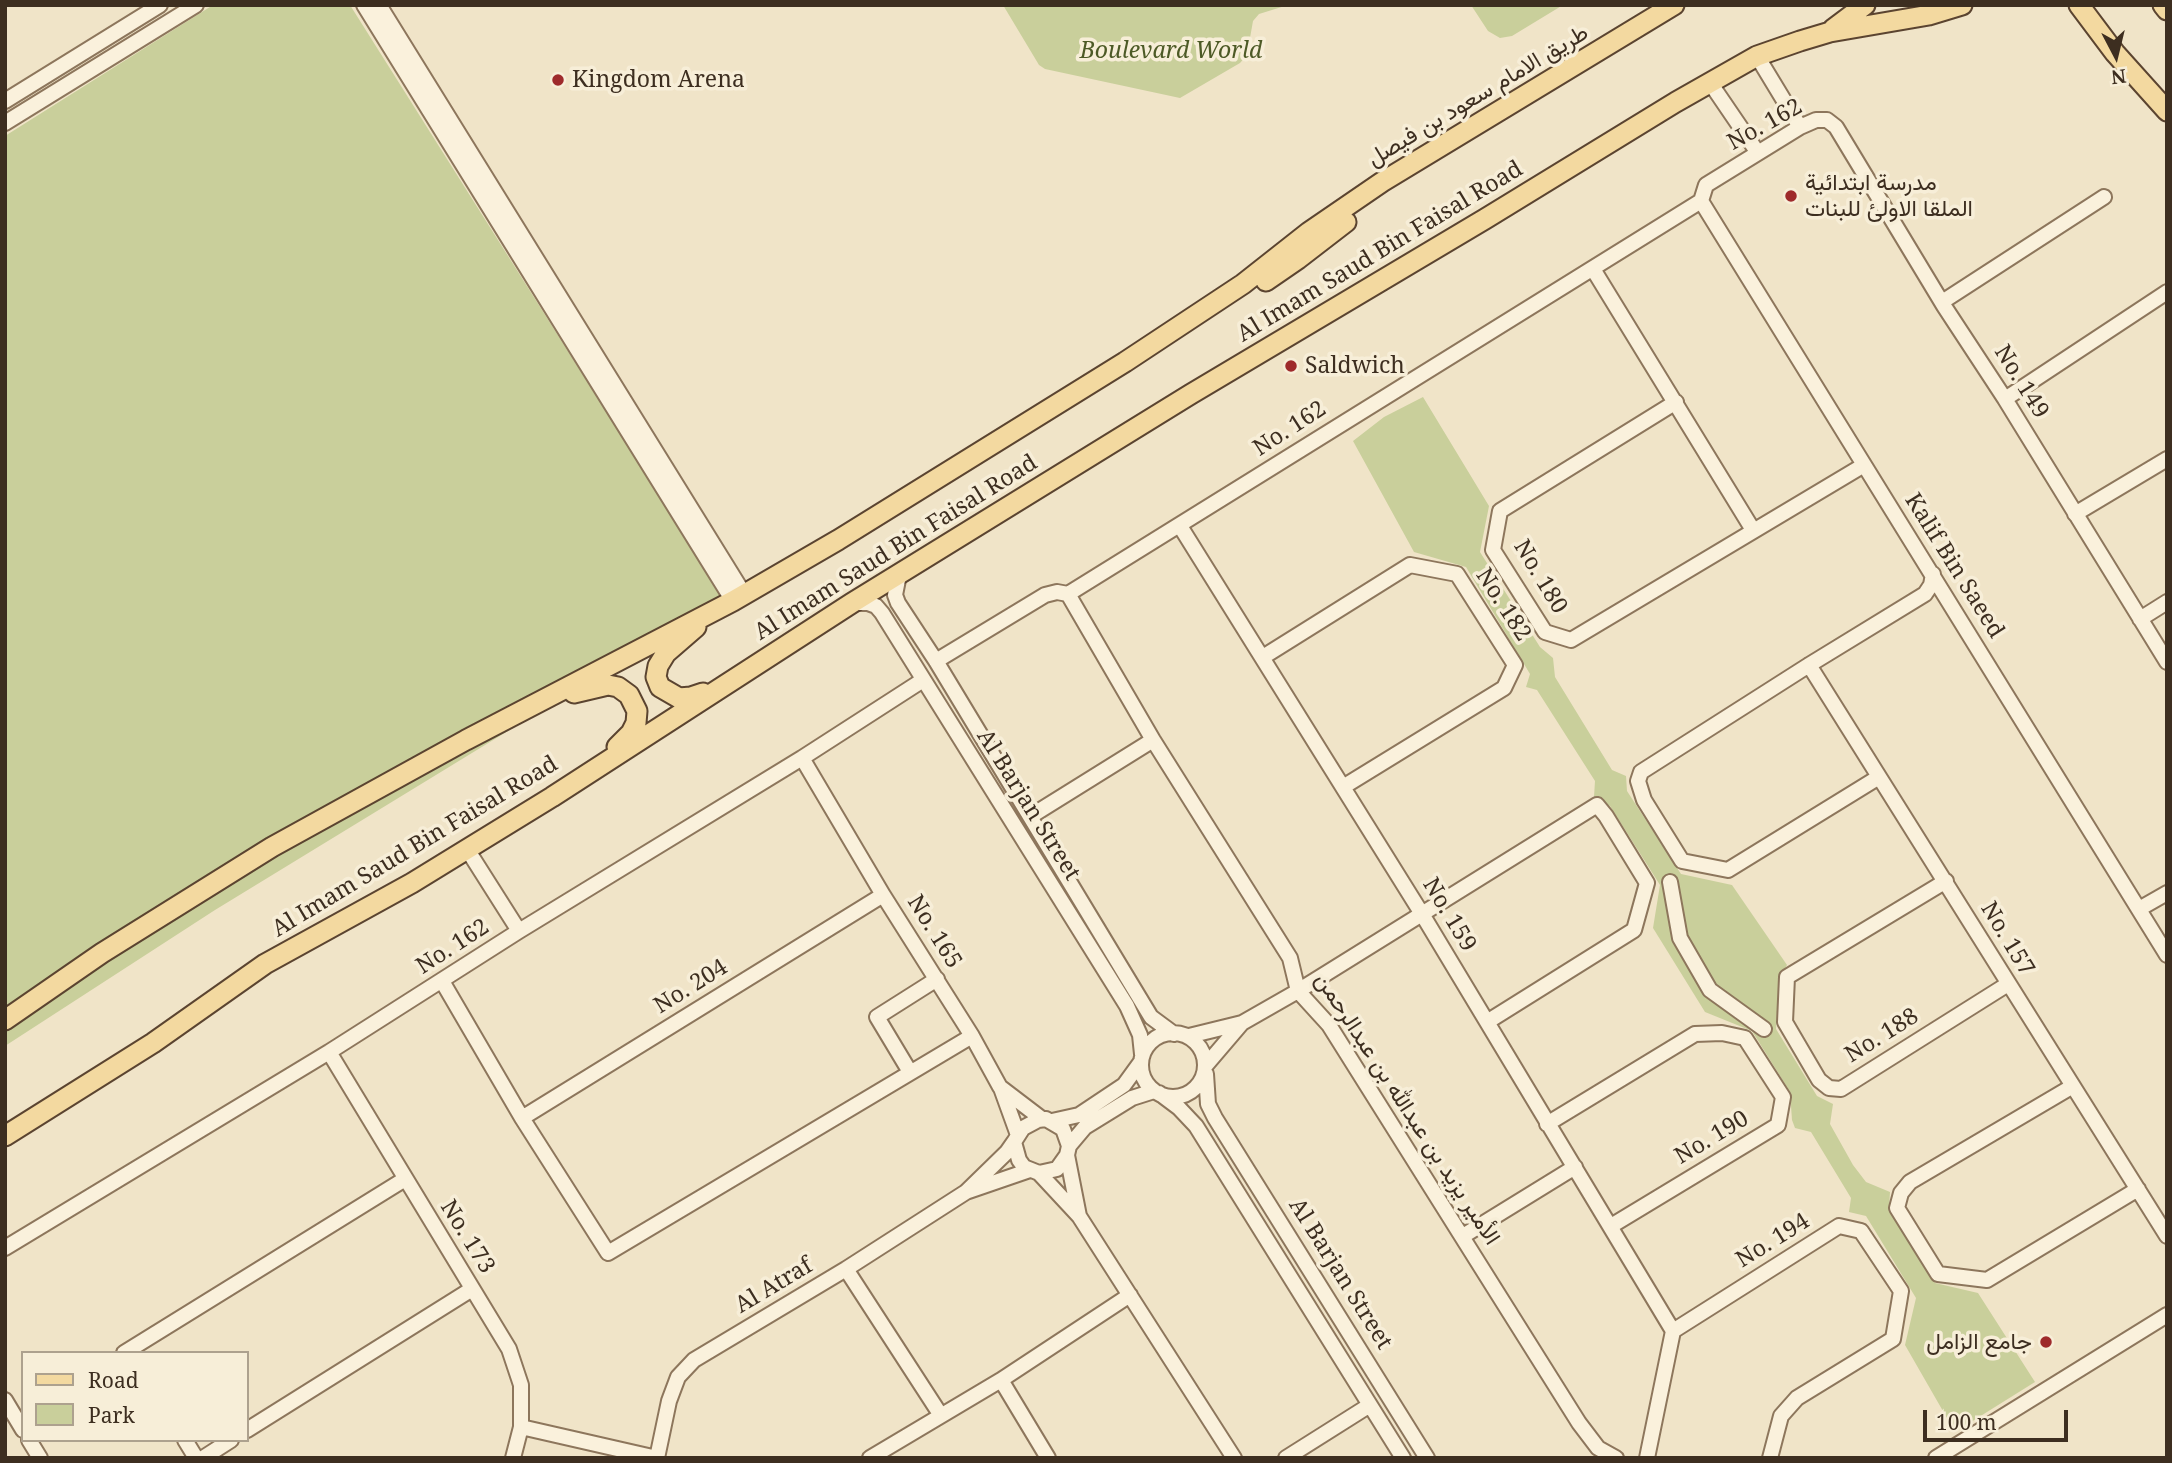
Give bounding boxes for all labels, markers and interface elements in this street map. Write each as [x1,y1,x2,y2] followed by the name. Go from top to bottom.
[1362,19,1594,173] street label: طريق الامام سعود بن فيصل
[2081,21,2151,91] north arrow
[1080,37,1262,65] park label: Boulevard World
[2110,63,2128,91] text: N
[572,66,745,94] place label: Kingdom Arena
[550,72,566,88] marker: Kingdom Arena
[1723,93,1807,157] street label: No. 162
[1232,156,1528,348] street label: Al Imam Saud Bin Faisal Road
[1805,169,1973,223] place label: مدرسة ابتدائية الملقا الاولئ للبنات
[1783,188,1799,204] marker: مدرسة ابتدائية الملقا الاولئ للبنات
[1988,340,2054,424] street label: No. 149
[1305,352,1405,380] place label: Saldwich
[1283,358,1299,374] marker: Saldwich
[1248,395,1332,463] street label: No. 162
[749,449,1043,647] street label: Al Imam Saud Bin Faisal Road
[1898,489,2010,643] street label: Kalif Bin Saeed
[1507,535,1573,619] street label: No. 180
[1469,563,1537,647] street label: No. 182
[970,724,1086,886] street label: Al Barjan Street
[267,751,563,943] street label: Al Imam Saud Bin Faisal Road
[1416,873,1482,957] street label: No. 159
[901,890,967,974] street label: No. 165
[1974,897,2040,981] street label: No. 157
[411,913,495,981] street label: No. 162
[649,954,733,1020] street label: No. 204
[1309,968,1505,1250] street label: الأمير يزيد بن عبدالله بن عبدالرحمن
[1840,1003,1924,1069] street label: No. 188
[1670,1105,1754,1171] street label: No. 190
[1282,1193,1398,1355] street label: Al Barjan Street
[434,1195,500,1279] street label: No. 173
[1731,1208,1815,1274] street label: No. 194
[730,1252,818,1320] street label: Al Atraf
[1926,1328,2032,1356] place label: جامع الزامل
[2038,1334,2054,1350] marker: جامع الزامل
[21,1351,248,1442] legend
[88,1366,139,1394] text: Road
[1927,1396,2072,1440] scale bar
[88,1401,135,1429] text: Park
[1936,1408,1997,1436] text: 100 m

